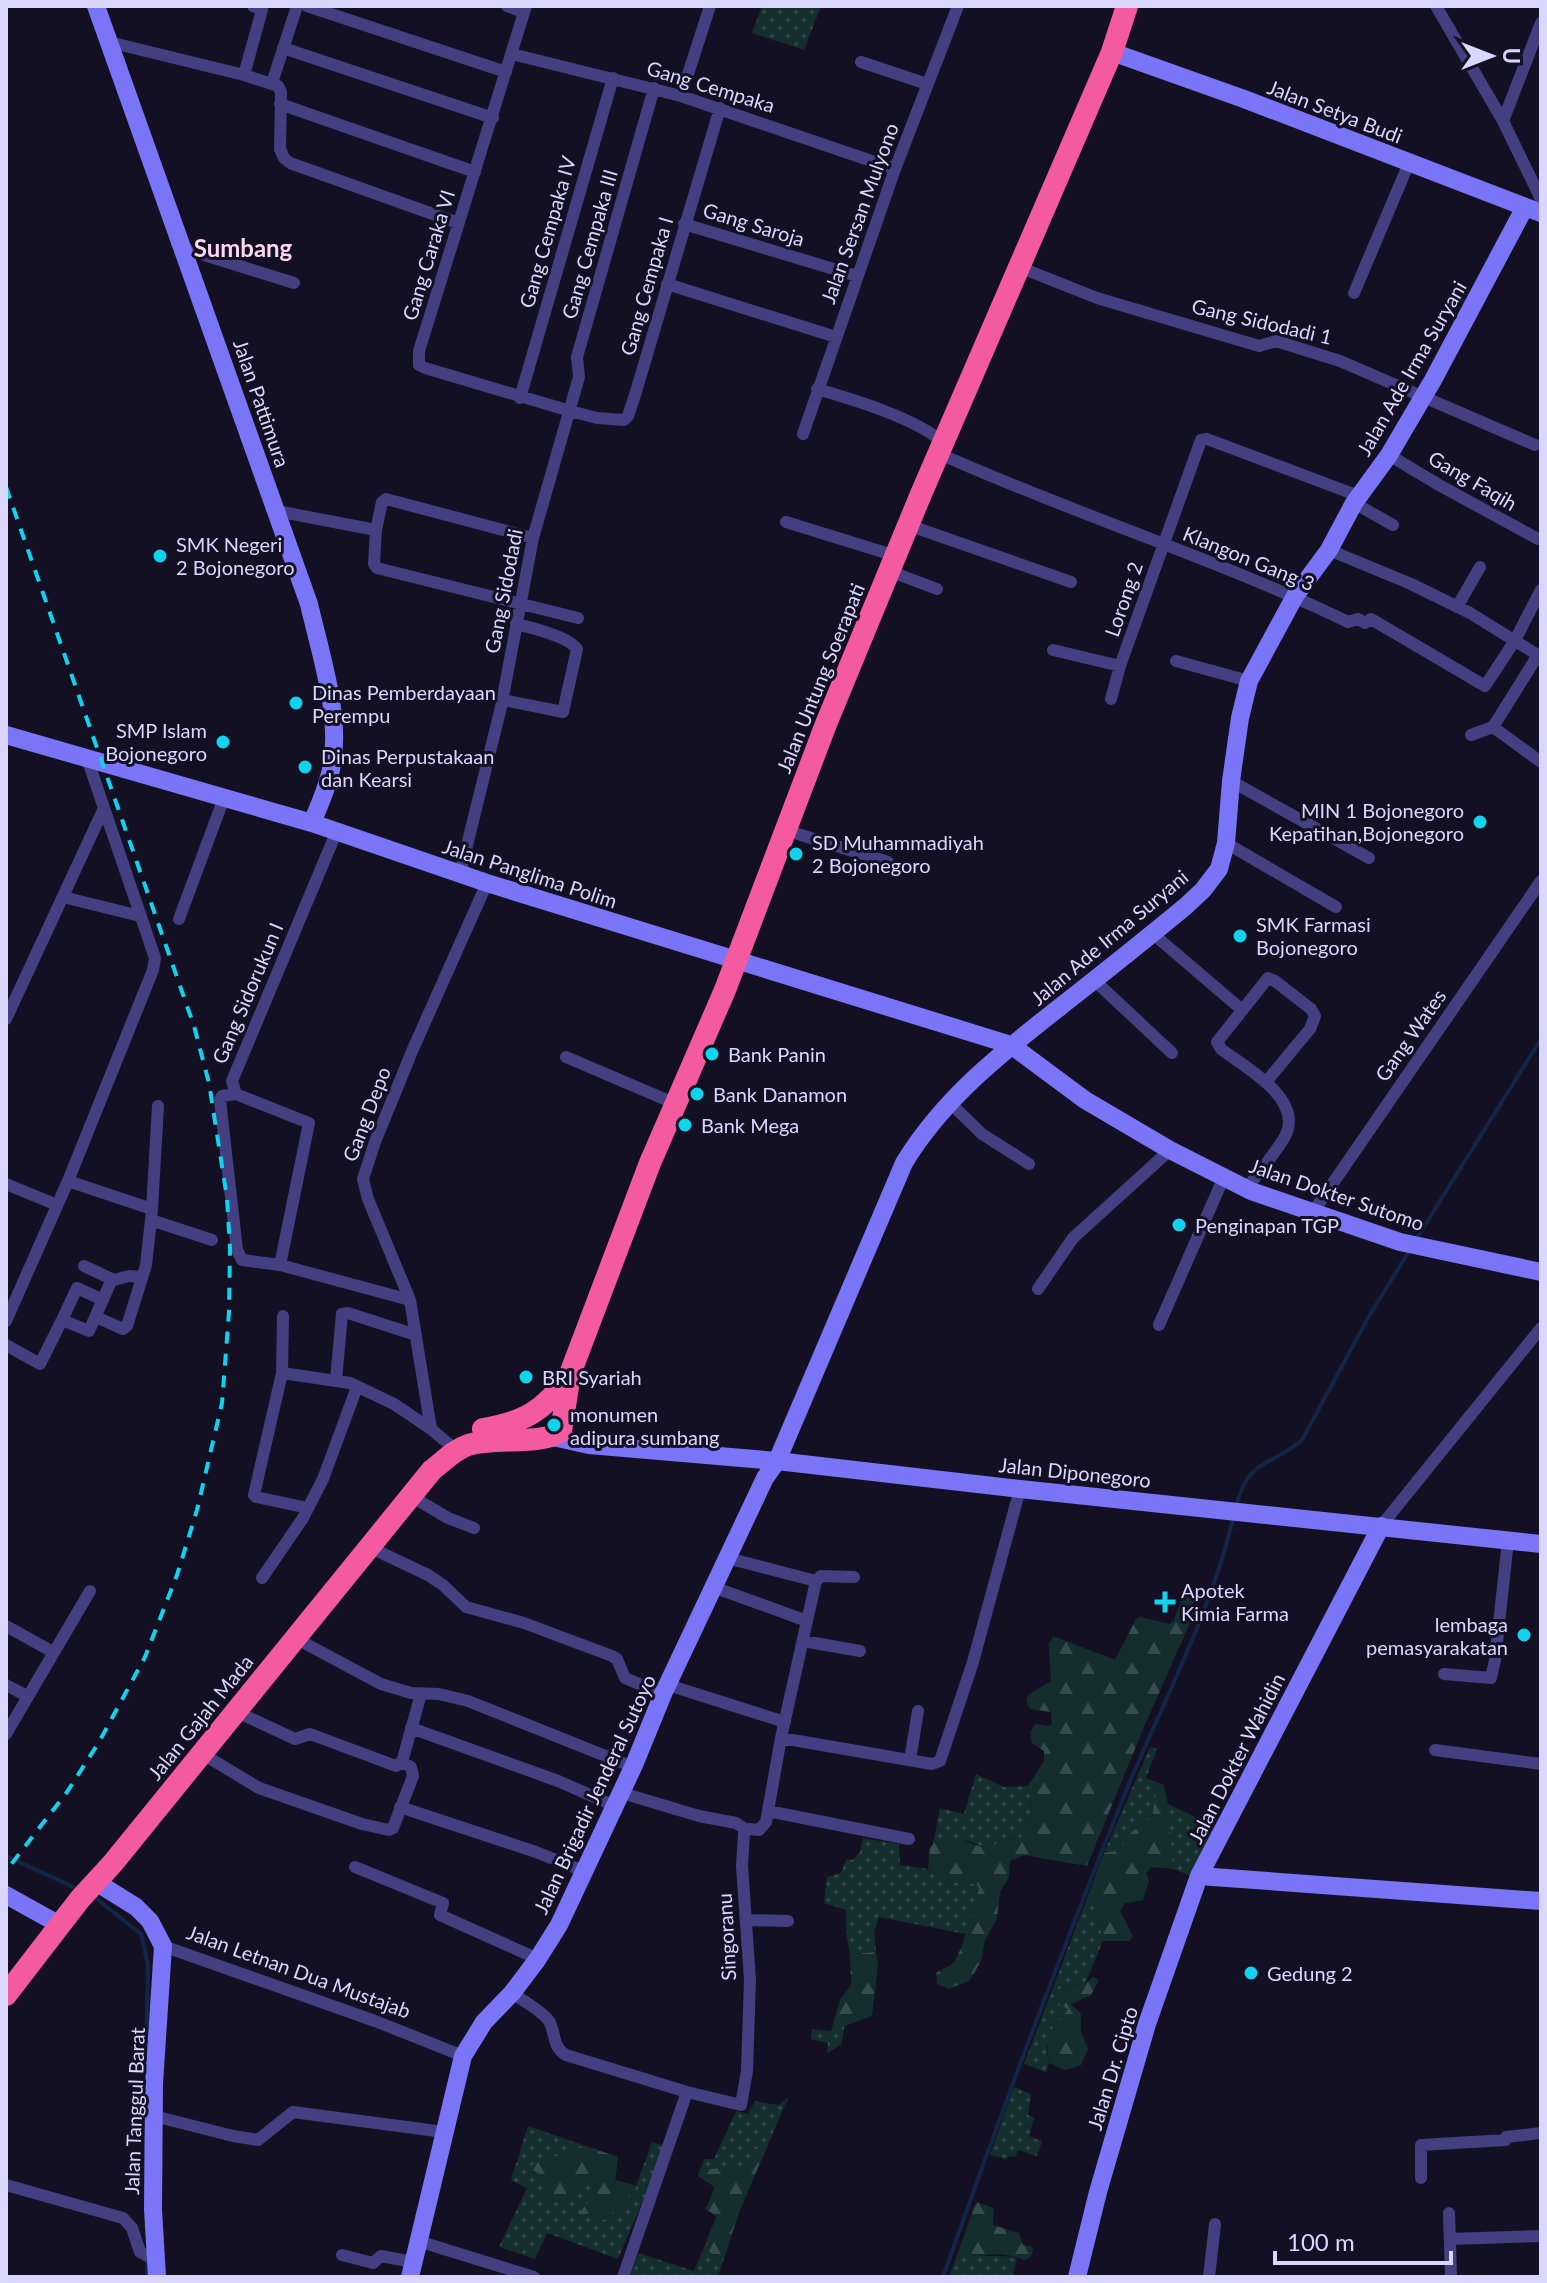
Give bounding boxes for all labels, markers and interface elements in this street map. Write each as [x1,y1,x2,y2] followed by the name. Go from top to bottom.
[1451,16,1531,96] north arrow
[1498,48,1525,64] text: U
[644,55,778,117] street label: Gang Cempaka
[1264,74,1406,148] street label: Jalan Setya Budi
[815,119,903,307] street label: Jalan Sersan Mulyono
[514,153,580,311] street label: Gang Cempaka IV
[556,166,622,322] street label: Gang Cempaka III
[397,187,459,323] street label: Gang Caraka VI
[700,197,808,251] street label: Gang Saroja
[615,214,677,358] street label: Gang Cempaka I
[194,233,293,262] district label: Sumbang
[1351,276,1471,460] street label: Jalan Ade Irma Suryani
[1190,293,1334,349] street label: Gang Sidodadi 1
[229,336,295,470] street label: Jalan Pattimura
[1424,445,1522,515] street label: Gang Faqih
[1180,521,1318,595] street label: Klangon Gang 3
[479,527,527,655] street label: Gang Sidodadi
[176,532,295,579] place label: SMK Negeri 2 Bojonegoro
[151,547,169,565] marker: SMK Negeri 2 Bojonegoro
[1099,559,1147,639] street label: Lorong 2
[771,580,869,776] street label: Jalan Untung Soerapati
[312,680,496,727] place label: Dinas Pemberdayaan Perempu
[287,694,305,712] marker: Dinas Pemberdayaan Perempu
[105,718,207,765] place label: SMP Islam Bojonegoro
[214,733,232,751] marker: SMP Islam Bojonegoro
[321,744,494,791] place label: Dinas Perpustakaan dan Kearsi
[296,758,314,776] marker: Dinas Perpustakaan dan Kearsi
[1269,798,1464,845] place label: MIN 1 Bojonegoro Kepatihan,Bojonegoro
[1471,813,1489,831] marker: MIN 1 Bojonegoro Kepatihan,Bojonegoro
[812,830,984,877] place label: SD Muhammadiyah 2 Bojonegoro
[440,833,620,913] street label: Jalan Panglima Polim
[787,845,805,863] marker: SD Muhammadiyah 2 Bojonegoro
[1026,864,1192,1010] street label: Jalan Ade Irma Suryani
[1256,912,1371,959] place label: SMK Farmasi Bojonegoro
[206,919,288,1067] street label: Gang Sidorukun I
[1231,927,1249,945] marker: SMK Farmasi Bojonegoro
[1370,984,1450,1086] street label: Gang Wates
[728,1042,826,1066] place label: Bank Panin
[703,1045,721,1063] marker: Bank Panin
[337,1063,395,1165] street label: Gang Depo
[713,1082,847,1106] place label: Bank Danamon
[688,1085,706,1103] marker: Bank Danamon
[701,1113,799,1137] place label: Bank Mega
[676,1116,694,1134] marker: Bank Mega
[1246,1153,1428,1235] street label: Jalan Dokter Sutomo
[1195,1213,1339,1237] place label: Penginapan TGP
[1170,1216,1188,1234] marker: Penginapan TGP
[542,1365,642,1389] place label: BRI Syariah
[517,1368,535,1386] marker: BRI Syariah
[570,1402,719,1449] place label: monumen adipura sumbang
[545,1416,563,1434] marker: monumen adipura sumbang
[998,1452,1152,1492] street label: Jalan Diponegoro
[1181,1578,1289,1625] place label: Apotek Kimia Farma
[1156,1593,1174,1611] marker: Apotek Kimia Farma
[1366,1612,1508,1659] place label: lembaga pemasyarakatan
[1515,1626,1533,1644] marker: lembaga pemasyarakatan
[142,1650,258,1784] street label: Jalan Gajah Mada
[1183,1669,1289,1847] street label: Jalan Dokter Wahidin
[528,1671,660,1917] street label: Jalan Brigadir Jenderal Sutoyo
[712,1893,740,1981] street label: Singoranu
[184,1919,414,2023] street label: Jalan Letnan Dua Mustajab
[1267,1961,1353,1985] place label: Gedung 2
[1242,1964,1260,1982] marker: Gedung 2
[1082,2003,1142,2133] street label: Jalan Dr. Cipto
[119,2027,149,2195] street label: Jalan Tanggul Barat
[1275,2215,1451,2265] scale bar
[1287,2227,1355,2256] text: 100 m

